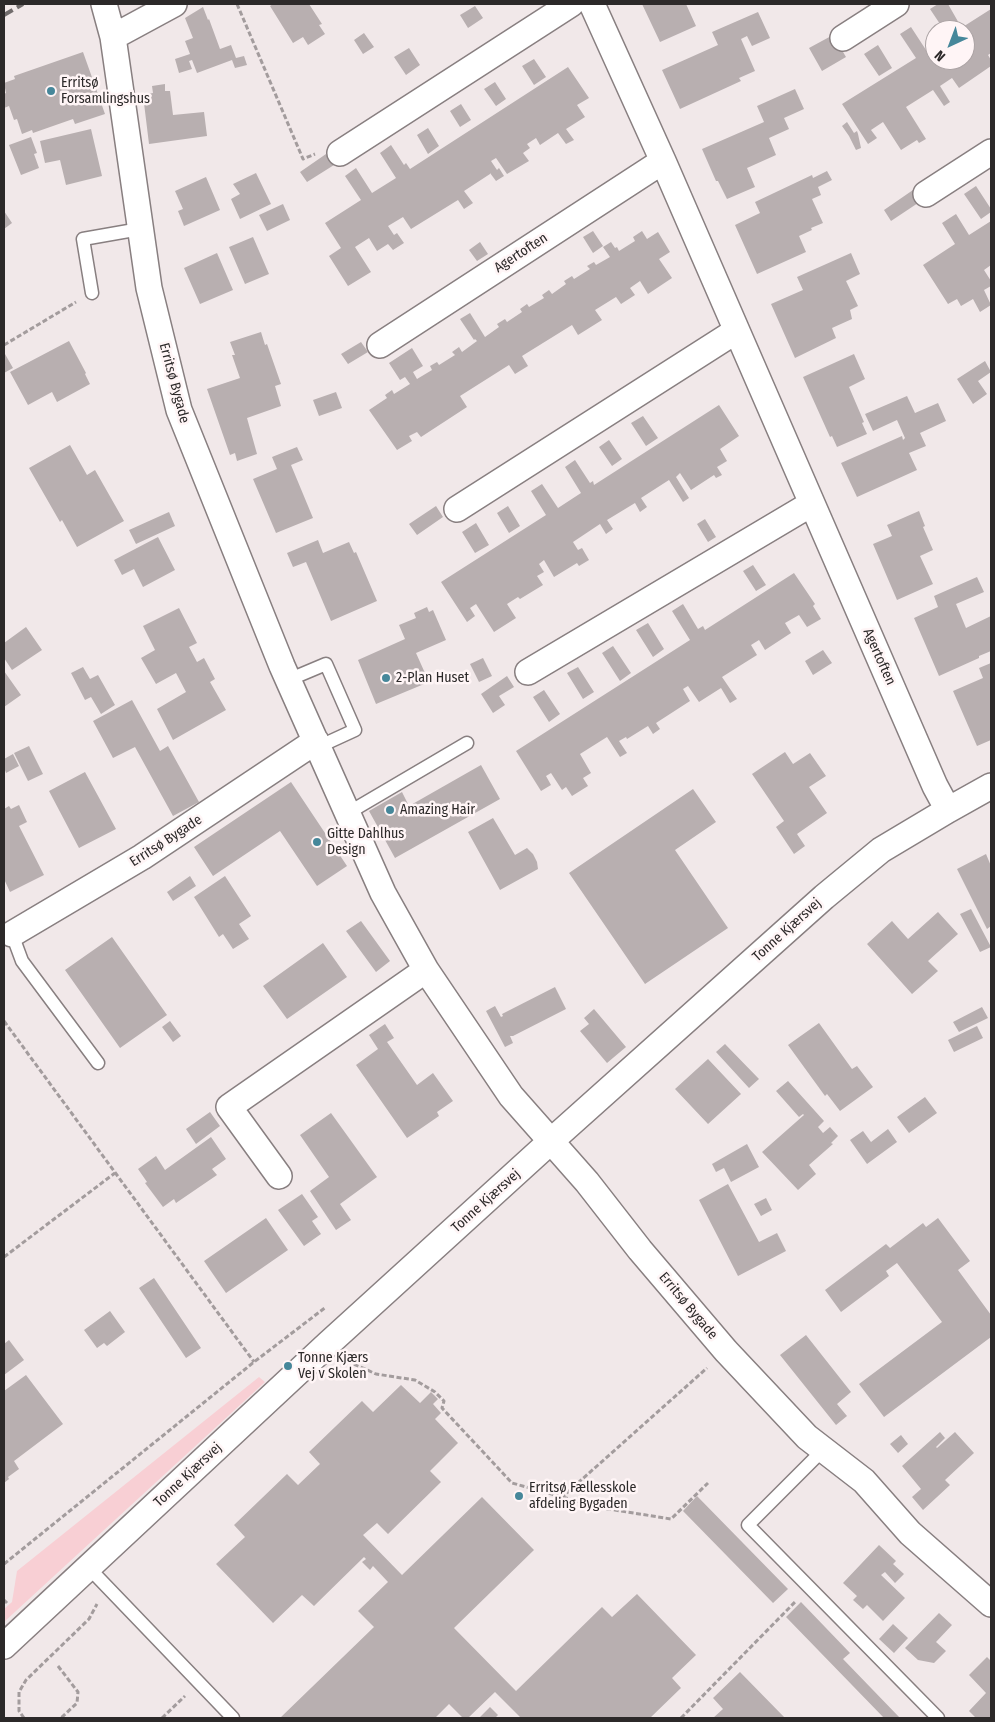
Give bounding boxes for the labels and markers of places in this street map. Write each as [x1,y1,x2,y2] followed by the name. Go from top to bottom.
[61,75,150,108] place label: Erritsø Forsamlingshus
[45,85,57,97] marker: Erritsø Forsamlingshus
[396,670,469,686] place label: 2-Plan Huset
[380,672,392,684] marker: 2-Plan Huset
[400,802,475,818] place label: Amazing Hair
[384,804,396,816] marker: Amazing Hair
[327,826,404,859] place label: Gitte Dahlhus Design
[311,836,323,848] marker: Gitte Dahlhus Design
[298,1350,368,1382] place label: Tonne Kjærs Vej v Skolen
[282,1360,294,1372] marker: Tonne Kjærs Vej v Skolen
[529,1480,636,1512] place label: Erritsø Fællesskole afdeling Bygaden
[513,1490,525,1502] marker: Erritsø Fællesskole afdeling Bygaden

